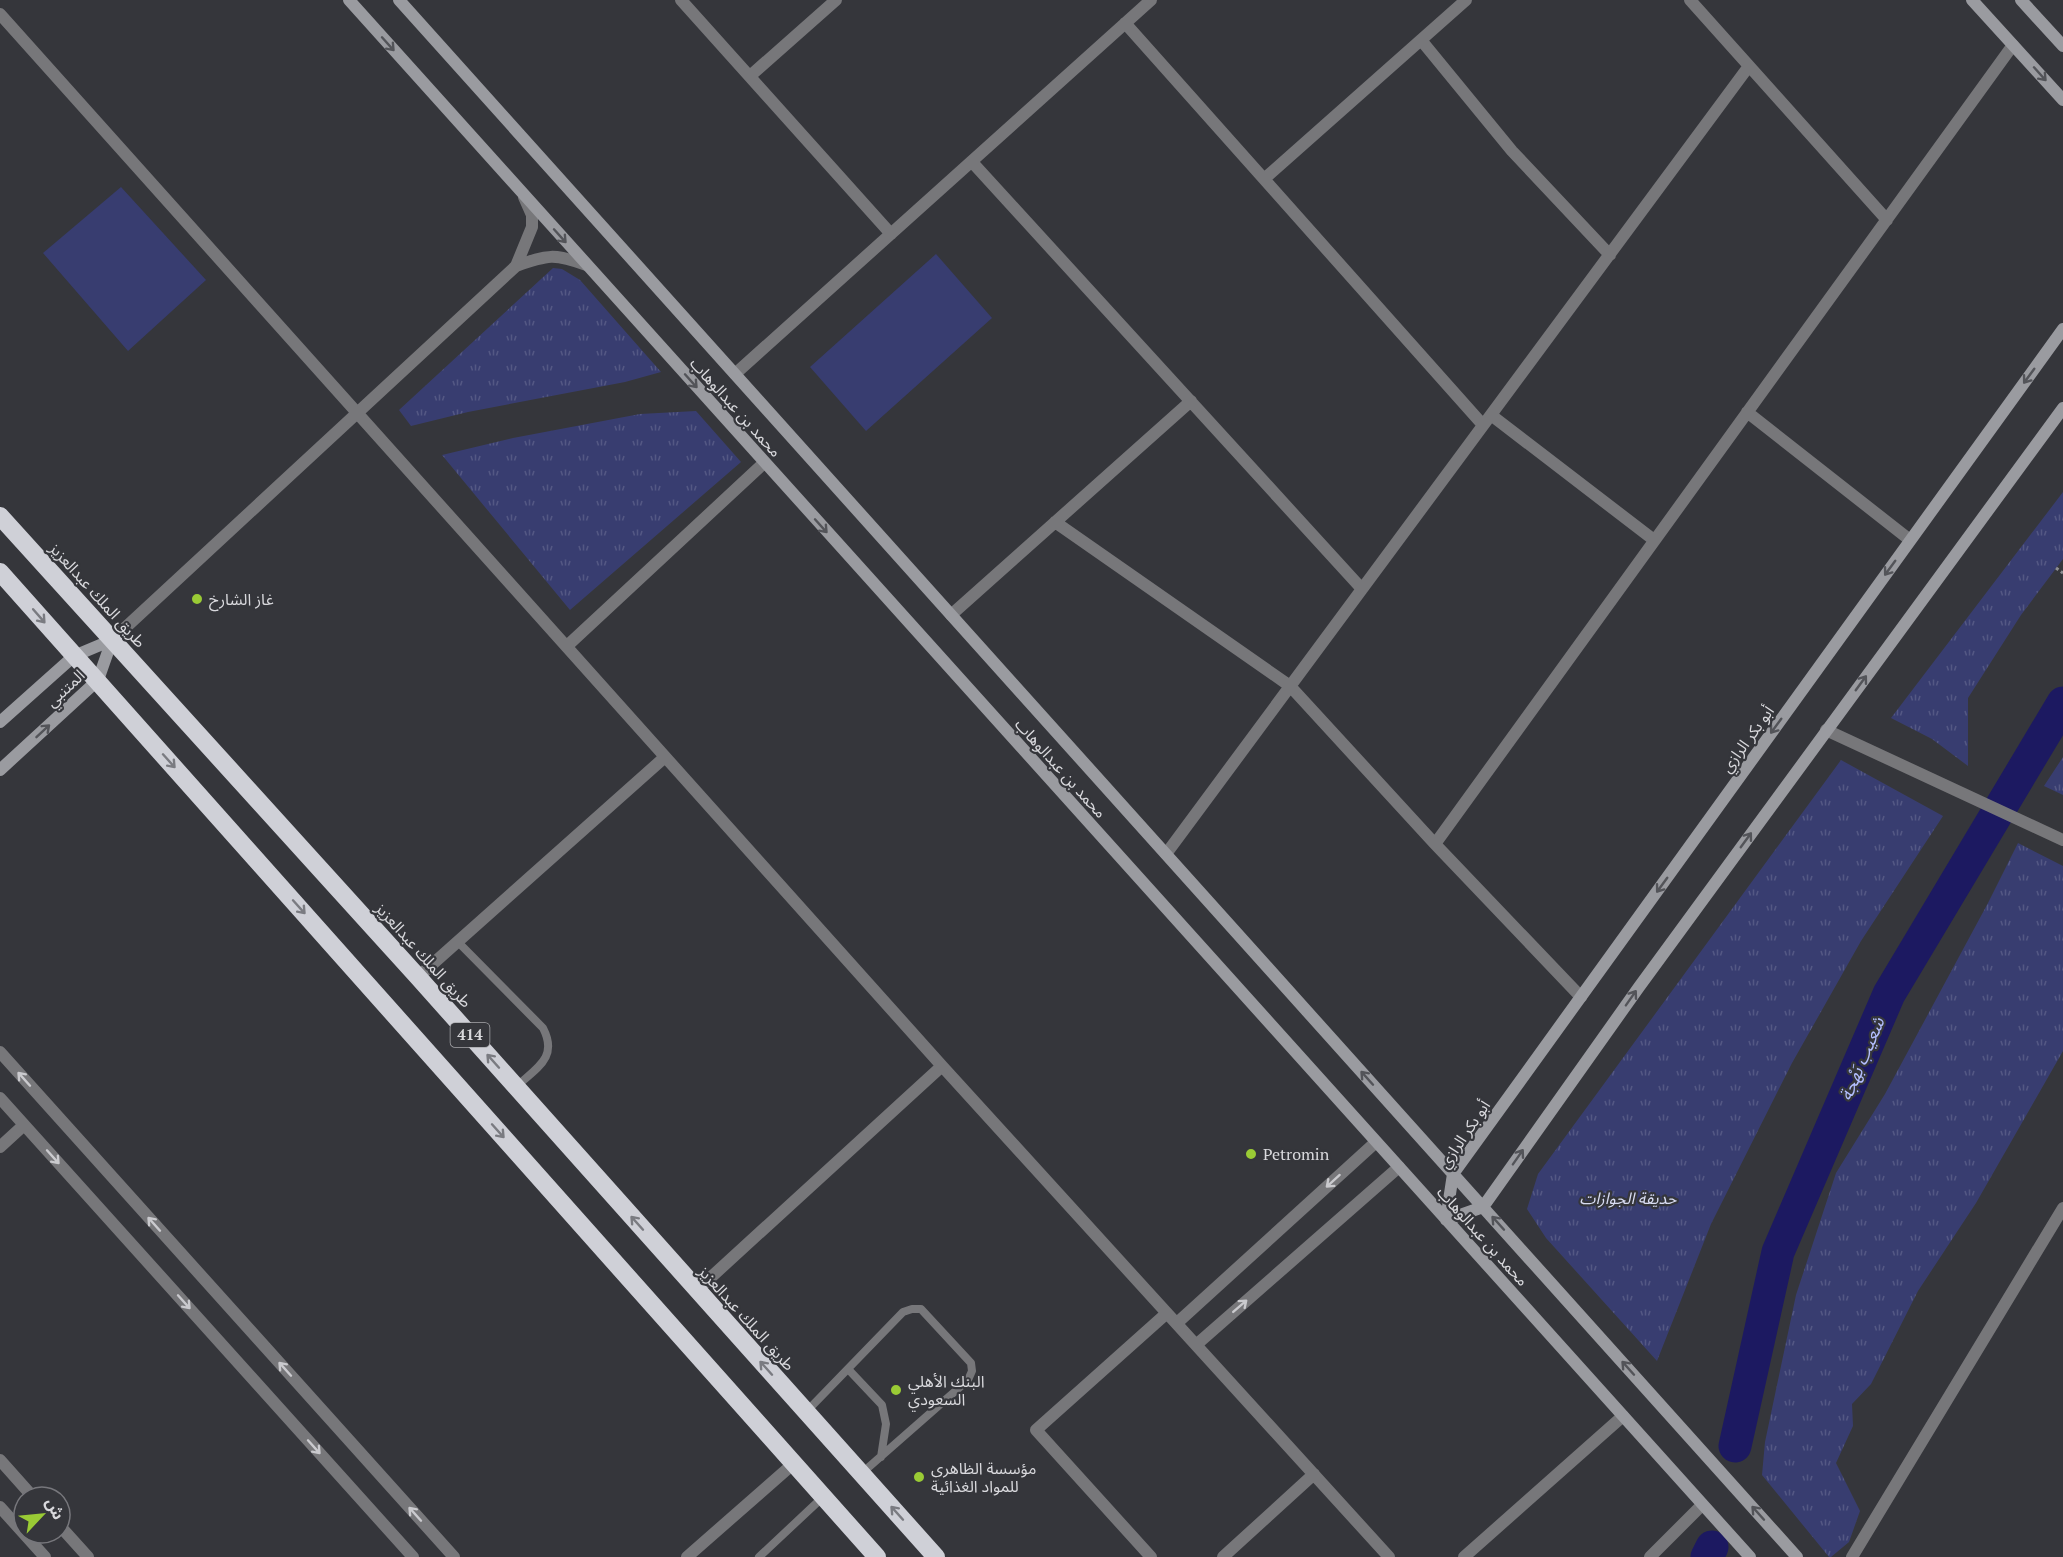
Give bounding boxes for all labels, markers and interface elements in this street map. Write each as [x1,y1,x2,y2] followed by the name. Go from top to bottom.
[381,36,395,51] one-way arrow
[2033,67,2047,82] one-way arrow
[553,228,567,243] one-way arrow
[685,352,787,462] street label: محمد بن عبدالوهاب
[2023,368,2035,384] one-way arrow
[684,373,698,388] one-way arrow
[814,518,828,533] one-way arrow
[44,537,151,652] street label: طريق الملك عبدالعزيز
[1884,560,1896,576] one-way arrow
[209,588,274,612] place label: غاز الشارخ
[190,592,204,606] marker: غاز الشارخ
[32,608,46,623] one-way arrow
[41,664,90,713] street label: المتنبي
[1855,675,1867,691] one-way arrow
[1715,701,1780,778] street label: أبو بكر الرازي
[1010,713,1112,823] street label: محمد بن عبدالوهاب
[1770,718,1782,734] one-way arrow
[35,724,50,738] one-way arrow
[162,753,176,768] one-way arrow
[1740,833,1752,849] one-way arrow
[1656,876,1668,892] one-way arrow
[370,897,477,1012] street label: طريق الملك عبدالعزيز
[292,899,306,914] one-way arrow
[1625,990,1637,1006] one-way arrow
[1833,1012,1890,1104] water label: شعيب بَهْجة
[450,1023,490,1047] road number: 414
[486,1054,500,1069] one-way arrow
[17,1071,31,1086] one-way arrow
[1360,1071,1374,1086] one-way arrow
[1433,1096,1496,1173] street label: أبو بكر الرازي
[491,1123,505,1138] one-way arrow
[1263,1143,1330,1165] place label: Petromin
[1244,1147,1258,1161] marker: Petromin
[1512,1149,1524,1165] one-way arrow
[46,1150,60,1165] one-way arrow
[1325,1174,1340,1188] one-way arrow
[1432,1181,1534,1291] street label: محمد بن عبدالوهاب
[1580,1187,1677,1209] park label: حديقة الجوازات
[630,1215,644,1230] one-way arrow
[147,1216,161,1231] one-way arrow
[1491,1216,1505,1231] one-way arrow
[693,1260,800,1375] street label: طريق الملك عبدالعزيز
[177,1295,191,1310] one-way arrow
[1232,1299,1247,1313] one-way arrow
[278,1361,292,1376] one-way arrow
[759,1361,773,1376] one-way arrow
[1621,1361,1635,1376] one-way arrow
[908,1370,984,1412] place label: البنك الأهلي السعودي
[889,1383,903,1397] marker: البنك الأهلي السعودي
[307,1440,321,1455] one-way arrow
[931,1457,1036,1497] place label: مؤسسة الظاهري للمواد الغذائية
[912,1470,926,1484] marker: مؤسسة الظاهري للمواد الغذائية
[12,1485,72,1545] north arrow
[41,1494,70,1523] text: ش
[408,1506,422,1521] one-way arrow
[890,1506,904,1521] one-way arrow
[1751,1506,1765,1521] one-way arrow

